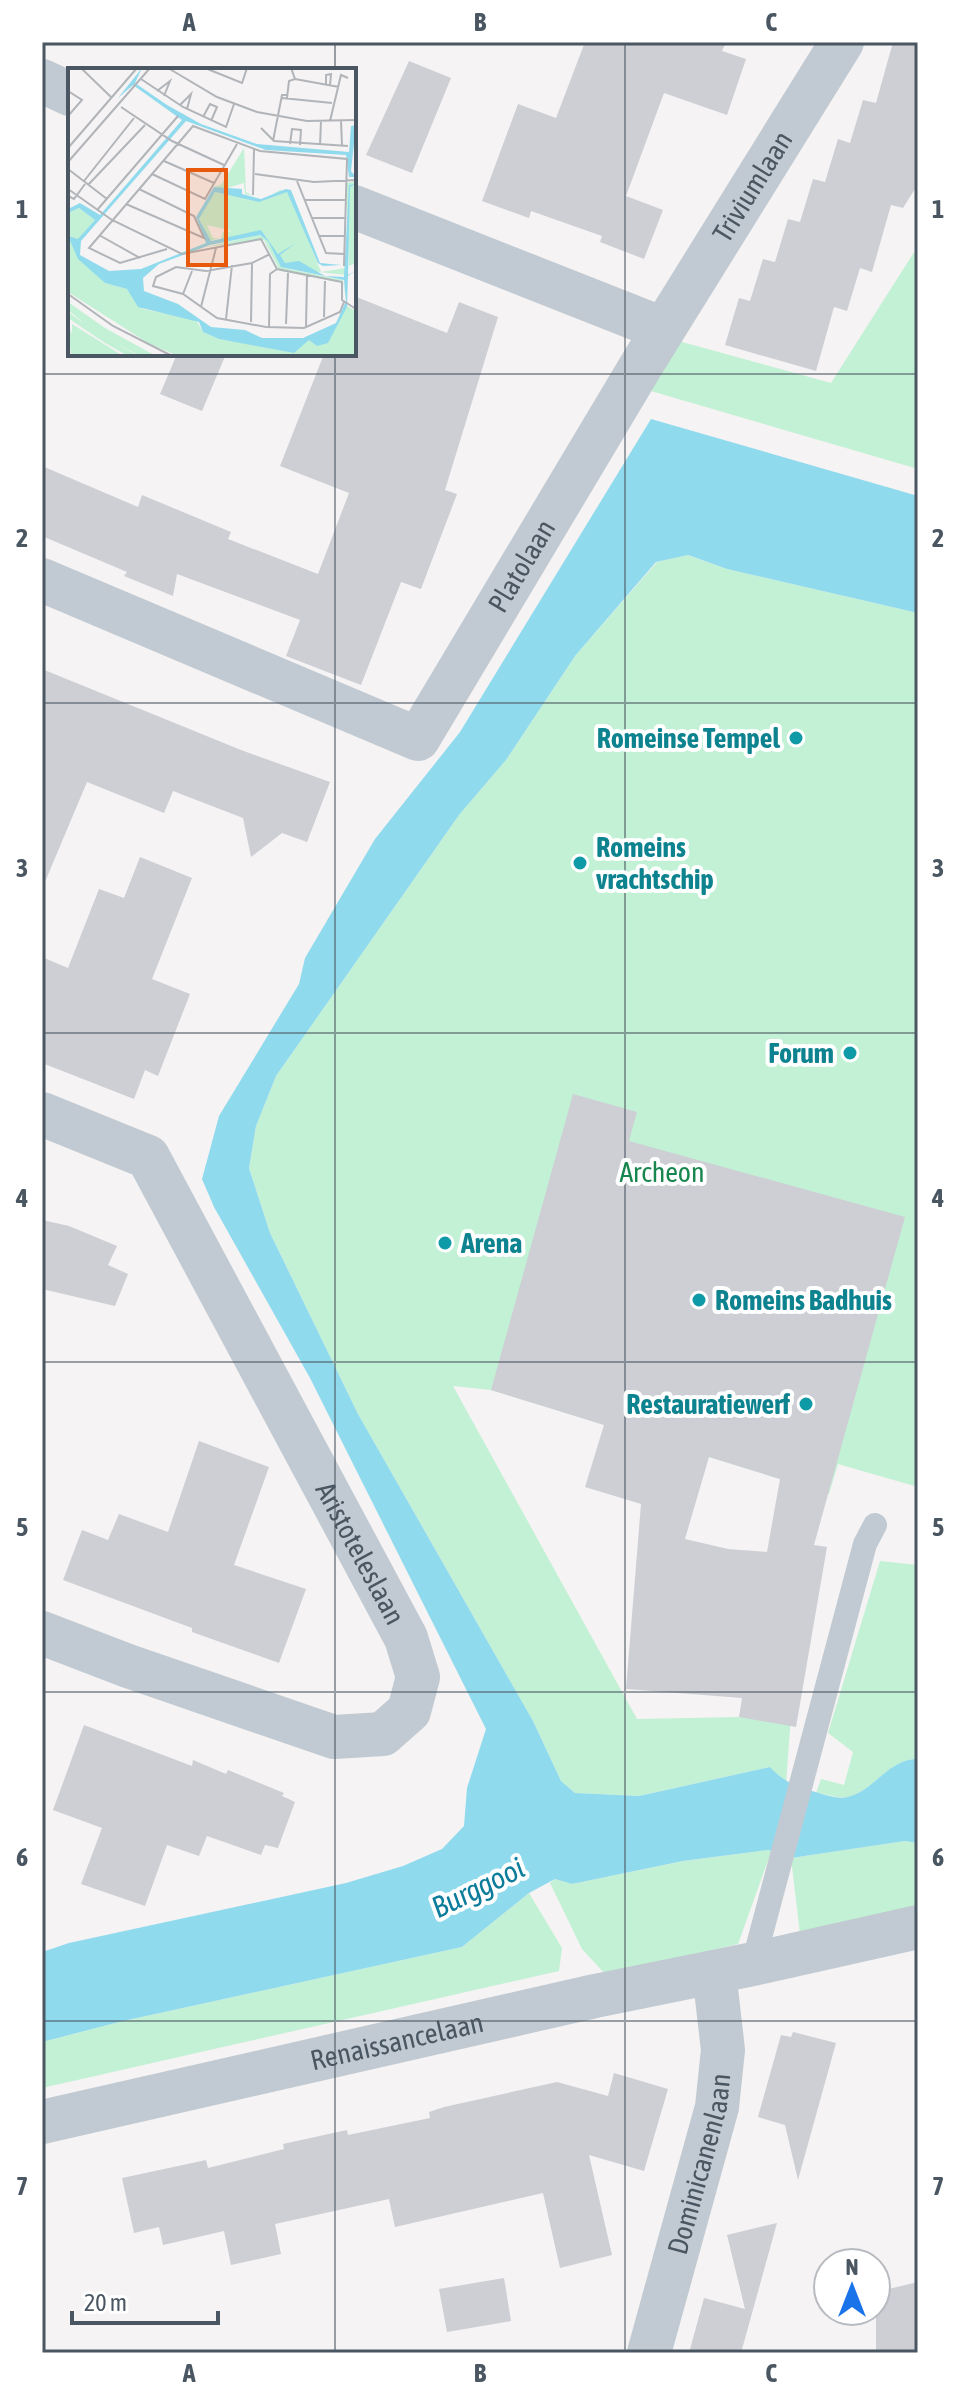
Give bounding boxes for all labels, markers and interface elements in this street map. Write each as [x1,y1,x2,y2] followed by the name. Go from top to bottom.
[182,7,196,37] text: A
[474,7,487,37] text: B
[765,7,777,37] text: C
[68,68,356,356] inset map
[706,125,799,248] street label: Triviumlaan
[16,194,28,224] text: 1
[932,194,944,224] text: 1
[482,514,561,618] street label: Platolaan
[16,523,28,553] text: 2
[932,523,944,553] text: 2
[597,722,781,754] place label: Romeinse Tempel
[787,729,805,747] marker: Romeinse Tempel
[596,831,714,895] place label: Romeins vrachtschip
[16,853,28,883] text: 3
[932,853,944,883] text: 3
[571,854,589,872] marker: Romeins vrachtschip
[768,1037,834,1069] place label: Forum
[841,1044,859,1062] marker: Forum
[619,1156,705,1188] park label: Archeon
[15,1183,28,1213] text: 4
[931,1183,944,1213] text: 4
[460,1227,522,1259] place label: Arena
[436,1234,454,1252] marker: Arena
[715,1284,892,1316] place label: Romeins Badhuis
[690,1291,708,1309] marker: Romeins Badhuis
[626,1388,790,1420] place label: Restauratiewerf
[797,1395,815,1413] marker: Restauratiewerf
[309,1477,412,1630] street label: Aristoteleslaan
[16,1512,28,1542] text: 5
[932,1512,944,1542] text: 5
[16,1842,28,1872] text: 6
[932,1842,944,1872] text: 6
[426,1850,530,1924] water label: Burggooi
[307,2006,486,2076] street label: Renaissancelaan
[661,2072,736,2258] street label: Dominicanenlaan
[16,2171,28,2201] text: 7
[932,2171,944,2201] text: 7
[812,2247,892,2327] north arrow
[846,2254,858,2280] text: N
[72,2275,218,2325] scale bar
[84,2289,127,2316] text: 20 m
[182,2358,196,2388] text: A
[474,2358,487,2388] text: B
[765,2358,777,2388] text: C

